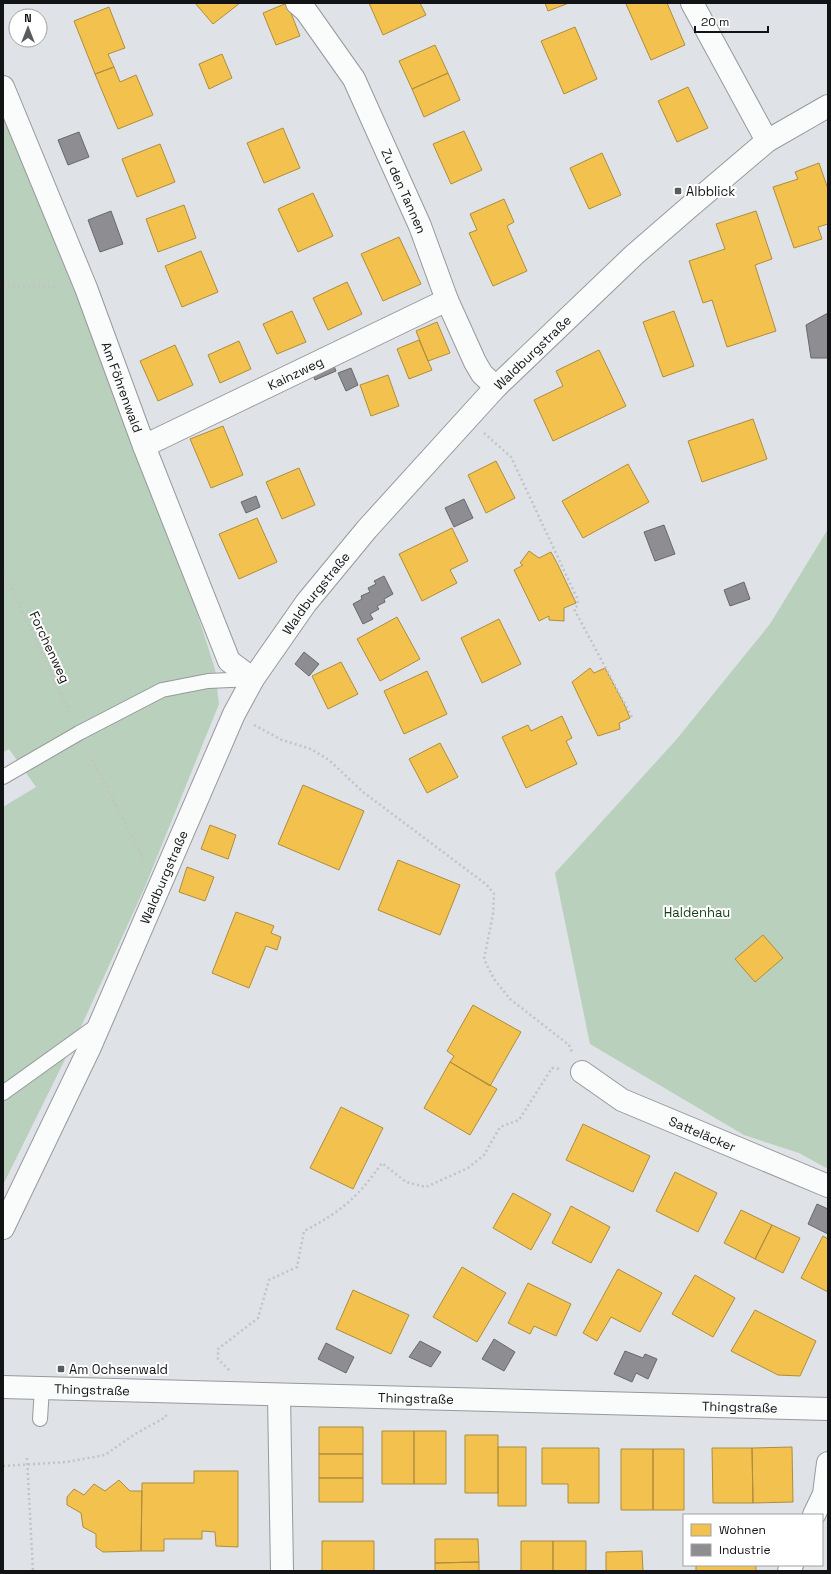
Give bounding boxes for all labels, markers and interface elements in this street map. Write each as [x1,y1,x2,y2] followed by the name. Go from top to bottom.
[8,8,48,48] north arrow
[695,8,768,34] scale bar
[24,11,32,25] text: N
[701,14,729,30] text: 20 m
[377,146,430,236] street label: Zu den Tannen
[686,183,735,200] place label: Albblick
[673,186,683,196] marker: Albblick
[490,312,575,394] street label: Waldburgstraße
[97,340,146,435] street label: Am Föhrenwald
[265,353,326,394] street label: Kainzweg
[279,548,354,638] street label: Waldburgstraße
[26,609,74,686] street label: Forchenweg
[136,828,192,927] street label: Waldburgstraße
[664,904,730,921] park label: Haldenhau
[666,1113,738,1156] street label: Satteläcker
[69,1361,168,1378] place label: Am Ochsenwald
[56,1364,66,1374] marker: Am Ochsenwald
[54,1380,130,1399] street label: Thingstraße
[378,1389,454,1408] street label: Thingstraße
[702,1398,778,1417] street label: Thingstraße
[683,1514,823,1566] legend
[719,1522,766,1538] text: Wohnen
[719,1542,771,1558] text: Industrie

